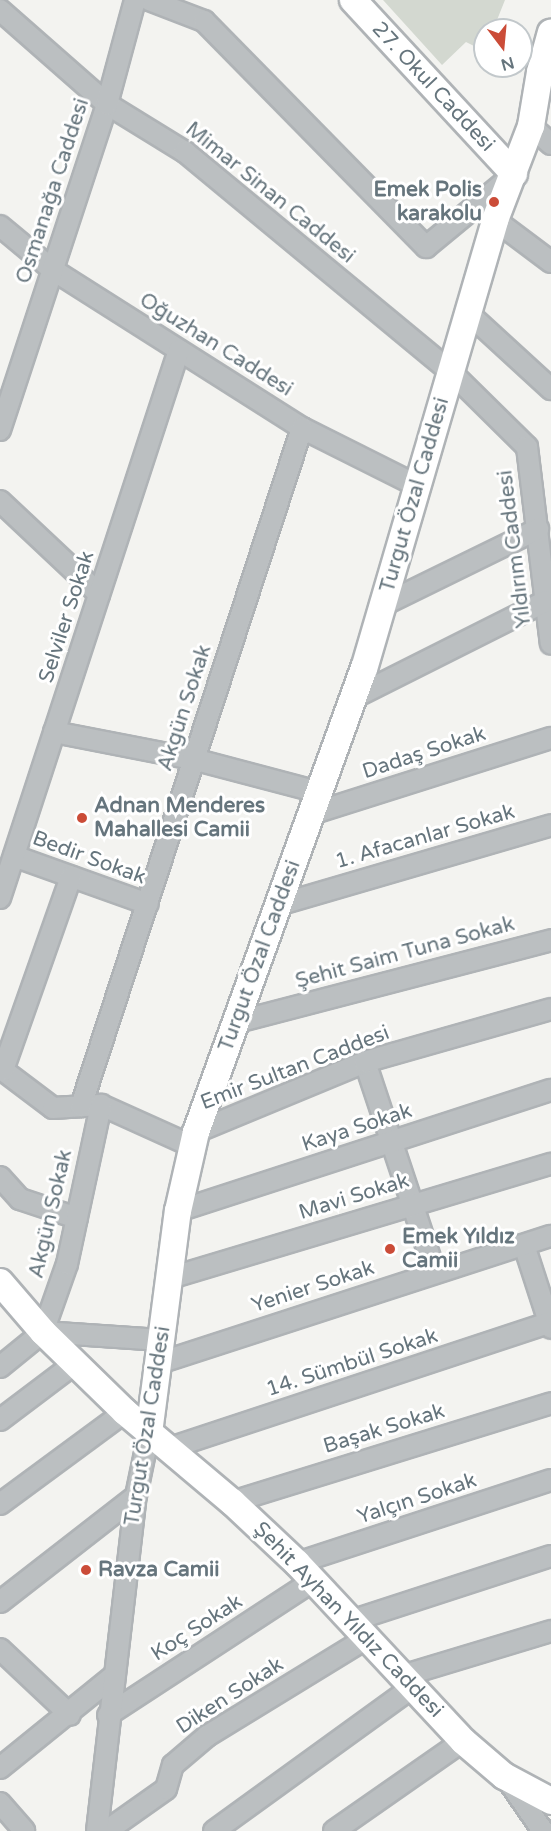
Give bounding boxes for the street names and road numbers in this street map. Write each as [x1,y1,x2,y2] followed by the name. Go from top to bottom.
[366,17,500,157] street label: 27. Okul Caddesi
[11,95,95,287] street label: Osmanağa Caddesi
[180,117,360,269] street label: Mimar Sinan Caddesi
[135,288,297,402] street label: Oğuzhan Caddesi
[375,395,455,595] street label: Turgut Özal Caddesi
[493,469,537,629] street label: Yıldırım Caddesi
[34,548,100,686] street label: Selviler Sokak
[153,642,217,774] street label: Akgün Sokak
[359,721,489,785] street label: Dadaş Sokak
[332,799,518,875] street label: 1. Afacanlar Sokak
[29,826,149,890] street label: Bedir Sokak
[214,857,306,1055] street label: Turgut Özal Caddesi
[293,912,517,994] street label: Şehit Saim Tuna Sokak
[197,1020,393,1116] street label: Emir Sultan Caddesi
[299,1098,415,1158] street label: Kaya Sokak
[24,1147,78,1281] street label: Akgün Sokak
[296,1168,412,1226] street label: Mavi Sokak
[249,1255,377,1319] street label: Yenier Sokak
[263,1323,441,1403] street label: 14. Sümbül Sokak
[120,1324,176,1528] street label: Turgut Özal Caddesi
[320,1399,448,1459] street label: Başak Sokak
[354,1468,480,1530] street label: Yalçın Sokak
[248,1517,448,1723] street label: Şehit Ayhan Yıldız Caddesi
[147,1589,247,1667] street label: Koç Sokak
[172,1652,288,1740] street label: Diken Sokak

